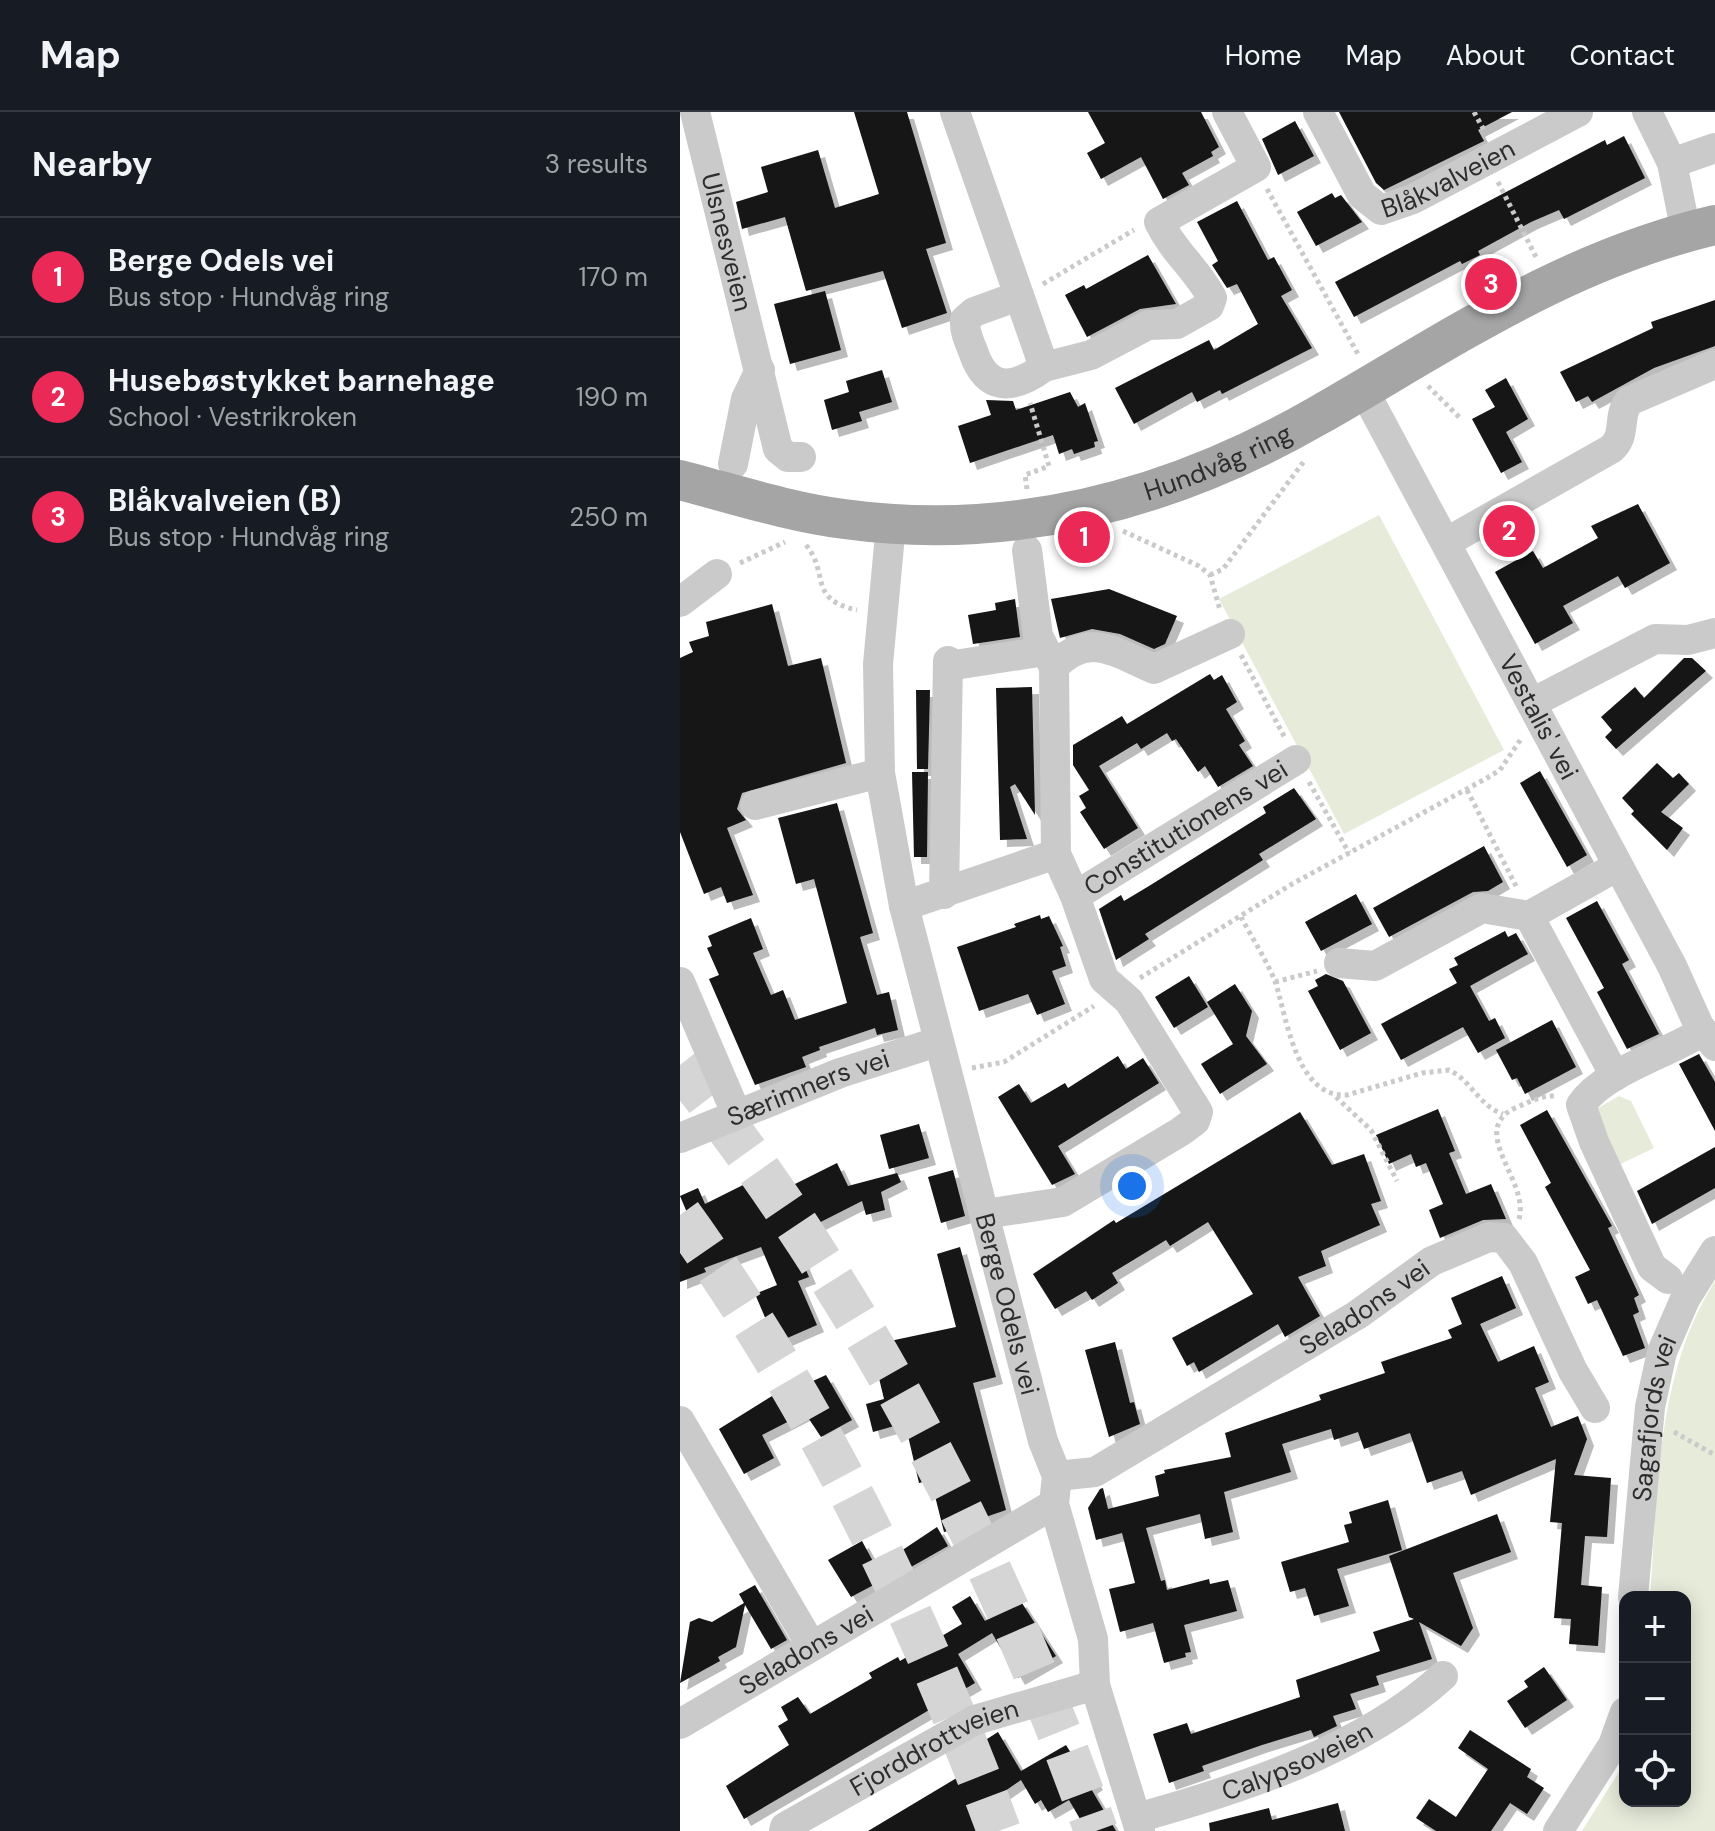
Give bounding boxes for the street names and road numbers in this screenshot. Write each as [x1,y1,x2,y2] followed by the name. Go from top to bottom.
[1376,131,1521,226] street label: Blåkvalveien
[694,169,761,315] street label: Ulsnesveien
[1139,416,1298,508] street label: Hundvåg ring
[1491,648,1586,786] street label: Vestalis' vei
[1077,752,1294,904] street label: Constitutionens vei
[722,1041,894,1134] street label: Særimners vei
[967,1209,1047,1399] street label: Berge Odels vei
[1293,1251,1436,1363] street label: Seladons vei
[1625,1330,1684,1503] street label: Sagafjords vei
[732,1597,879,1703] street label: Seladons vei
[844,1691,1023,1804] street label: Fjorddrottveien
[1217,1714,1379,1808] street label: Calypsoveien

